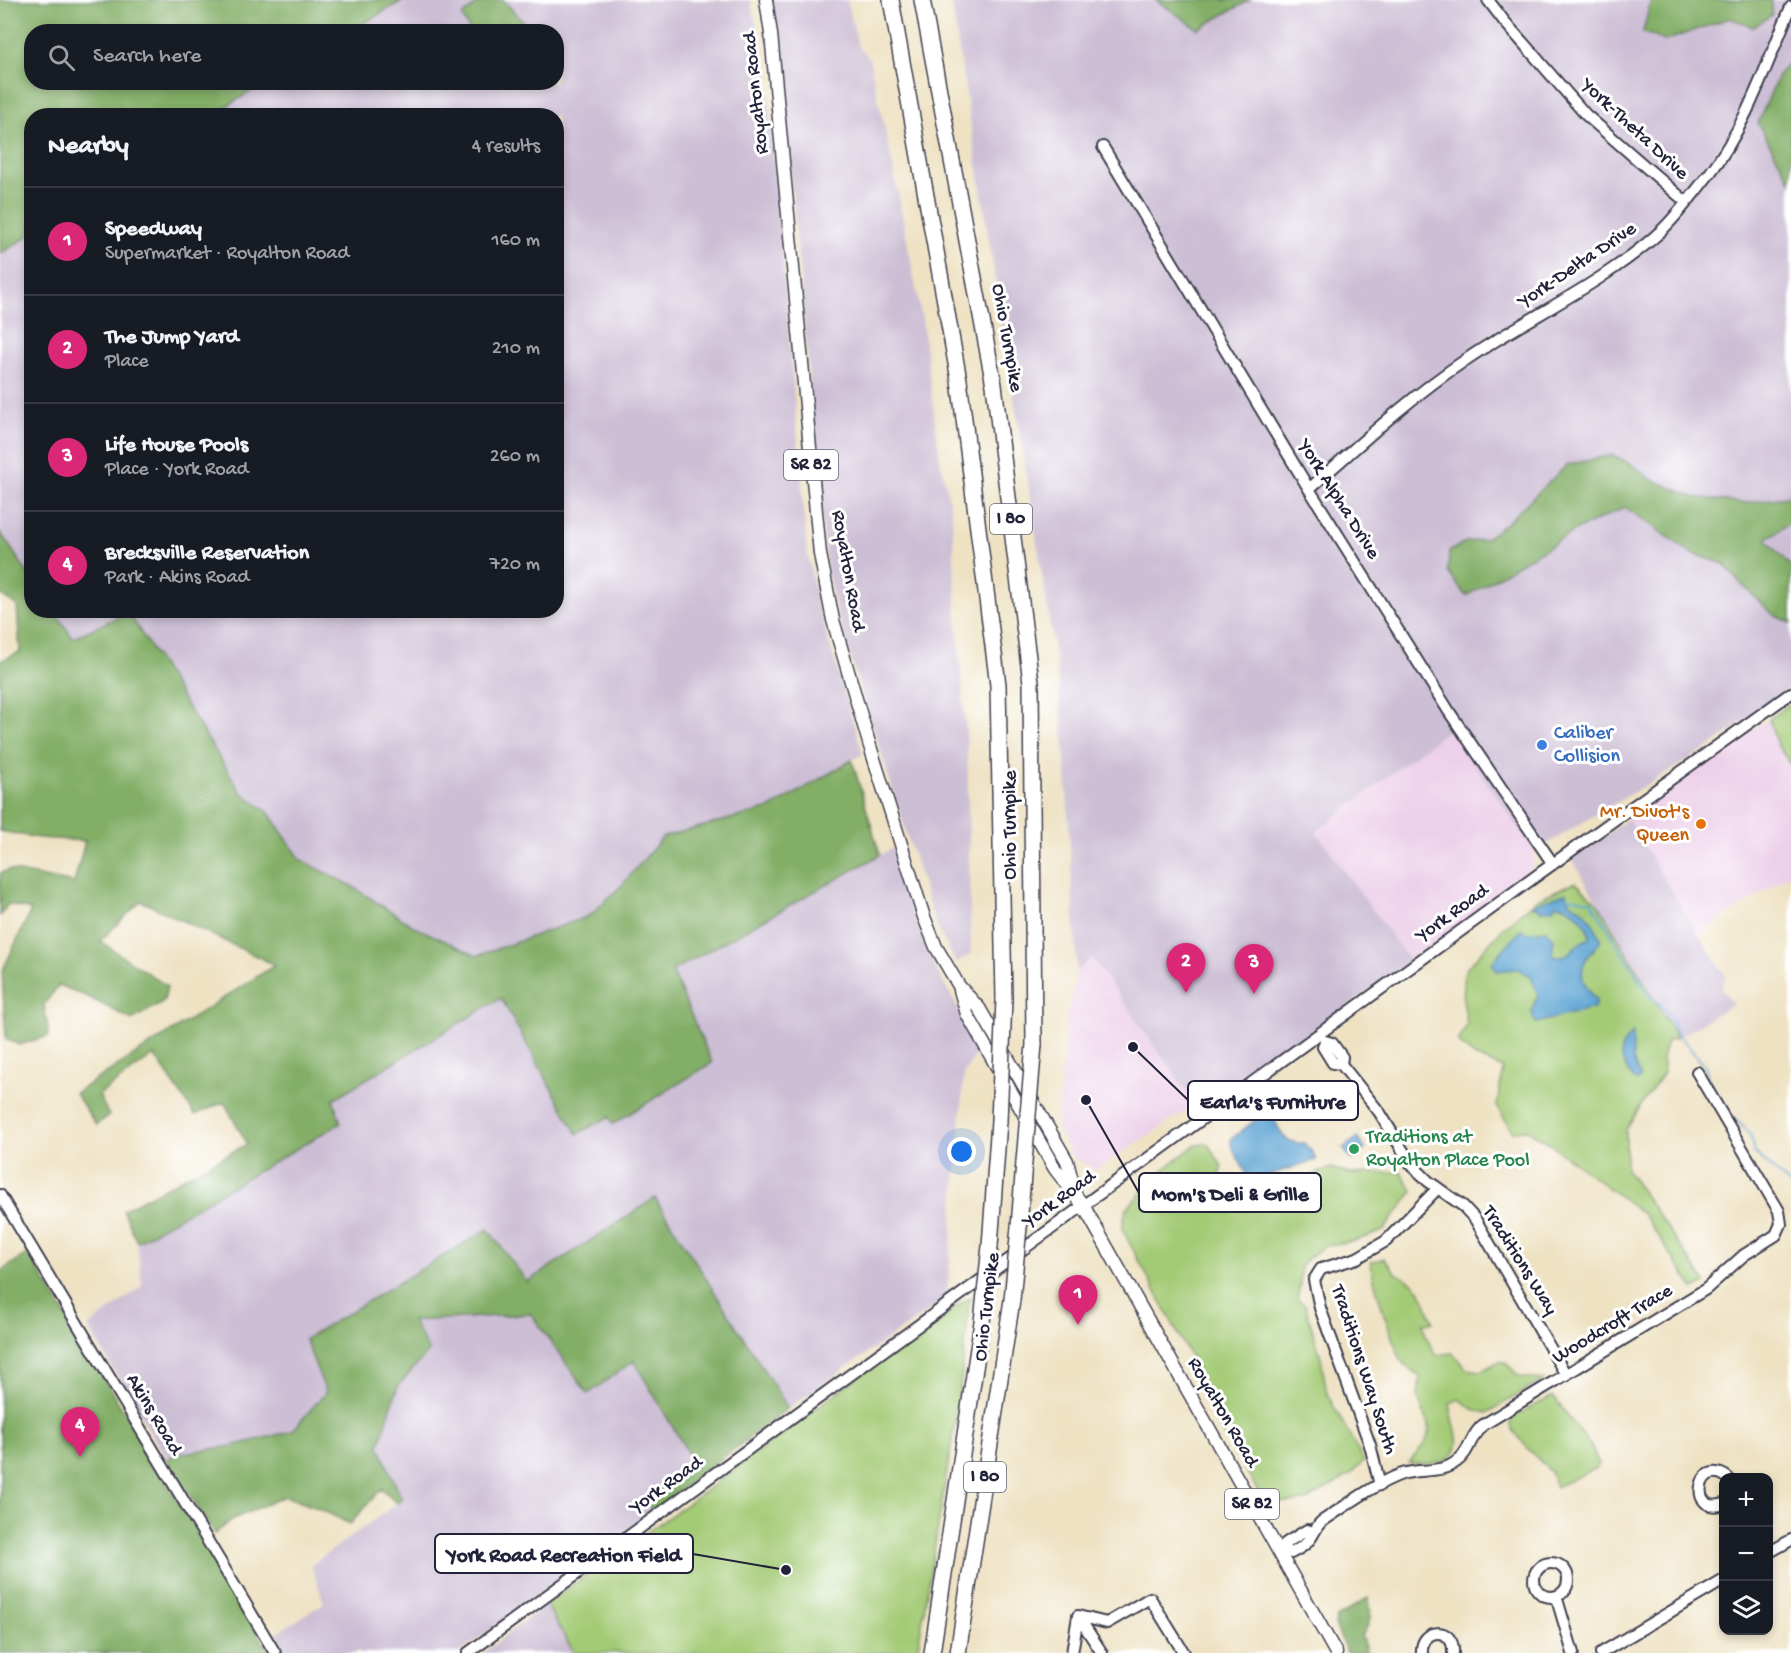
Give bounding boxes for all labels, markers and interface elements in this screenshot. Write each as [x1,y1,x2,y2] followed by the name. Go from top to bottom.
[24,24,564,90] search box
[739,29,775,155] street label: Royalton Road
[45,41,78,74] icon: search
[93,44,201,70] text: Search here
[1574,73,1693,186] street label: York-Theta Drive
[48,132,129,163] text: Nearby
[472,136,540,159] text: 4 results
[105,217,202,243] text: Speedway
[1513,218,1642,315] street label: York-Delta Drive
[63,230,72,253] text: 1
[491,230,540,253] text: 160 m
[105,243,349,266] text: Supermarket · Royalton Road
[985,282,1027,394] street label: Ohio Turnpike
[105,325,239,351] text: The Jump Yard
[63,338,72,361] text: 2
[492,338,540,361] text: 210 m
[105,351,149,374] text: Place
[105,433,248,459] text: Life House Pools
[1291,434,1384,565] street label: York Alpha Drive
[62,446,73,469] text: 3
[490,446,540,469] text: 260 m
[784,450,838,480] road number: SR 82
[105,459,249,482] text: Place · York Road
[990,504,1032,534] road number: I 80
[825,509,869,636] street label: Royalton Road
[105,541,309,567] text: Brecksville Reservation
[63,554,72,577] text: 4
[490,554,540,577] text: 720 m
[105,567,249,590] text: Park · Akins Road
[1554,723,1620,769] place label: Caliber Collision
[1535,738,1549,752] marker: Caliber Collision
[1000,770,1023,880] street label: Ohio Turnpike
[1600,802,1690,848] place label: Mr. Divot's Queen
[1694,817,1708,831] marker: Mr. Divot's Queen
[1411,879,1496,949] street label: York Road
[1166,944,1206,993] pin: 2
[1234,944,1274,994] pin: 3
[1188,1081,1358,1120] callout: Earla's Furniture
[1200,1092,1347,1117] text: Earla's Furniture
[1365,1127,1530,1173] place label: Traditions at Royalton Place Pool
[947,1137,976,1166] your location
[1347,1142,1361,1156] marker: Traditions at Royalton Place Pool
[1018,1165,1103,1235] street label: York Road
[1139,1173,1321,1212] callout: Mom's Deli & Grille
[1151,1184,1310,1209] text: Mom's Deli & Grille
[1476,1201,1562,1320] street label: Traditions Way
[970,1251,1006,1363] street label: Ohio Turnpike
[1058,1276,1098,1325] pin: 1
[1549,1280,1678,1370] street label: Woodcroft Trace
[1324,1281,1401,1458] street label: Traditions Way South
[1181,1354,1264,1474] street label: Royalton Road
[120,1370,187,1462] street label: Akins Road
[60,1408,100,1457] pin: 4
[625,1451,710,1521] street label: York Road
[964,1462,1006,1492] road number: I 80
[1719,1473,1773,1635] map controls
[1719,1473,1773,1527] button: +
[1225,1489,1279,1519] road number: SR 82
[1719,1527,1773,1581] button: −
[435,1534,693,1573] callout: York Road Recreation Field
[444,1545,684,1570] text: York Road Recreation Field
[1719,1581,1773,1635] button: layers

